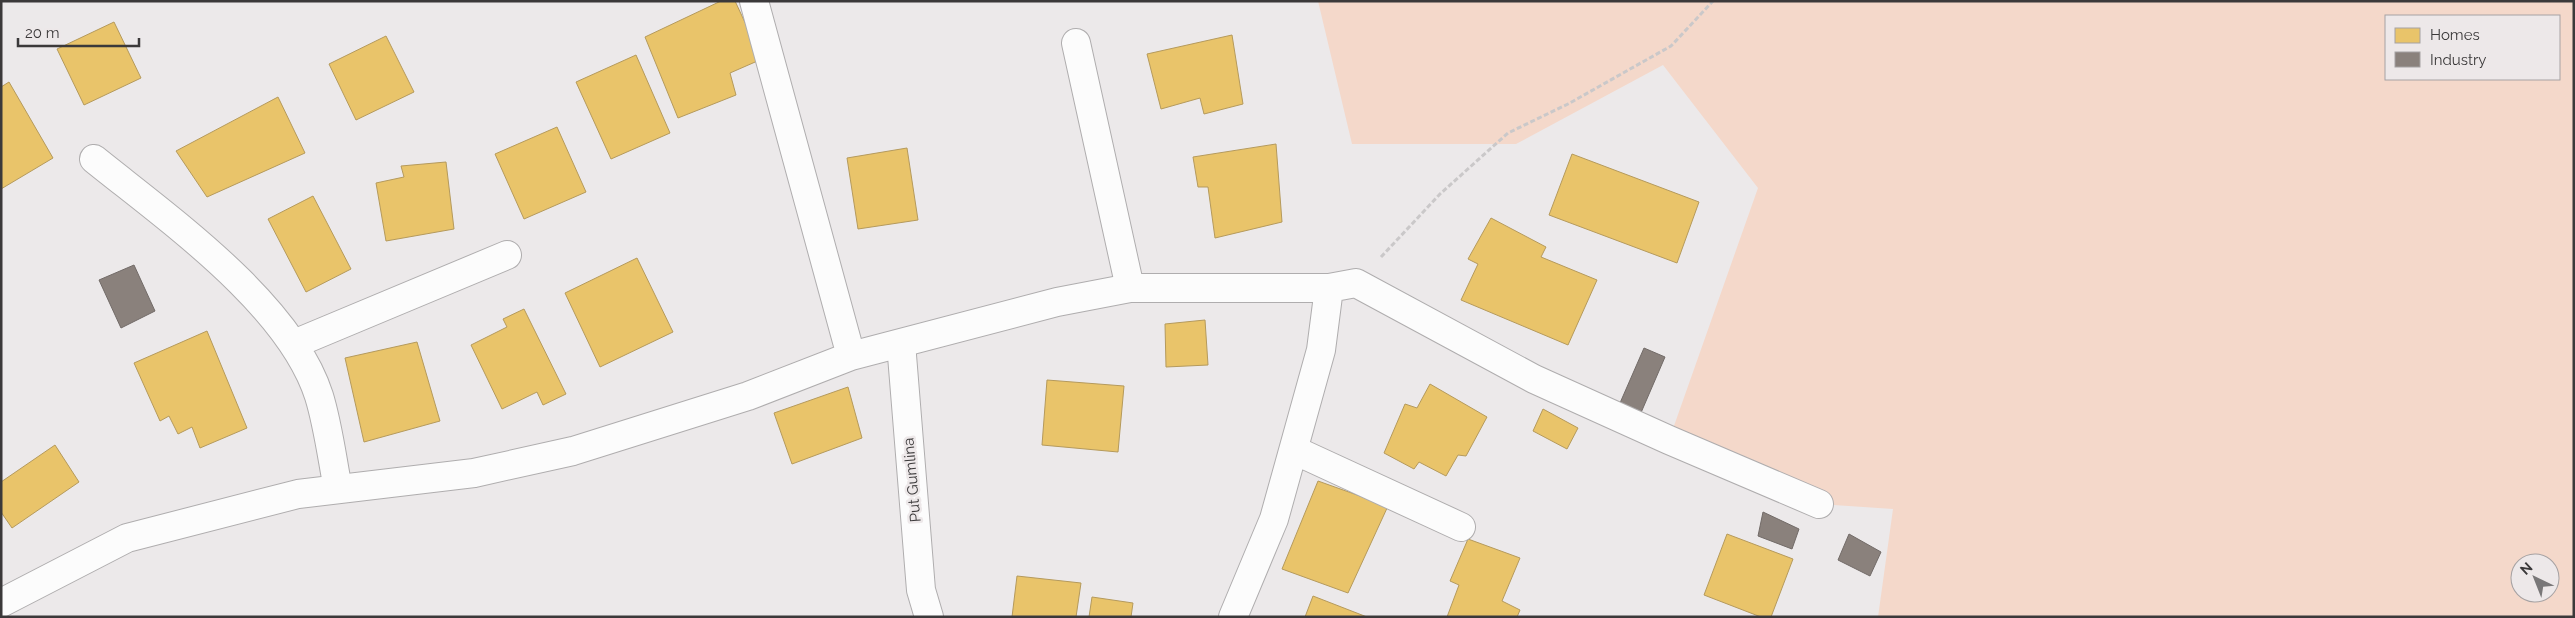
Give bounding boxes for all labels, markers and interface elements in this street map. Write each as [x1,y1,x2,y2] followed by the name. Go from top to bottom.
[18,15,139,47] scale bar
[2385,15,2560,80] legend
[25,24,60,42] text: 20 m
[2430,26,2480,44] text: Homes
[2430,51,2486,69] text: Industry
[899,437,925,523] street label: Put Gumlina
[2510,553,2560,603] north arrow
[2517,559,2535,578] text: N

